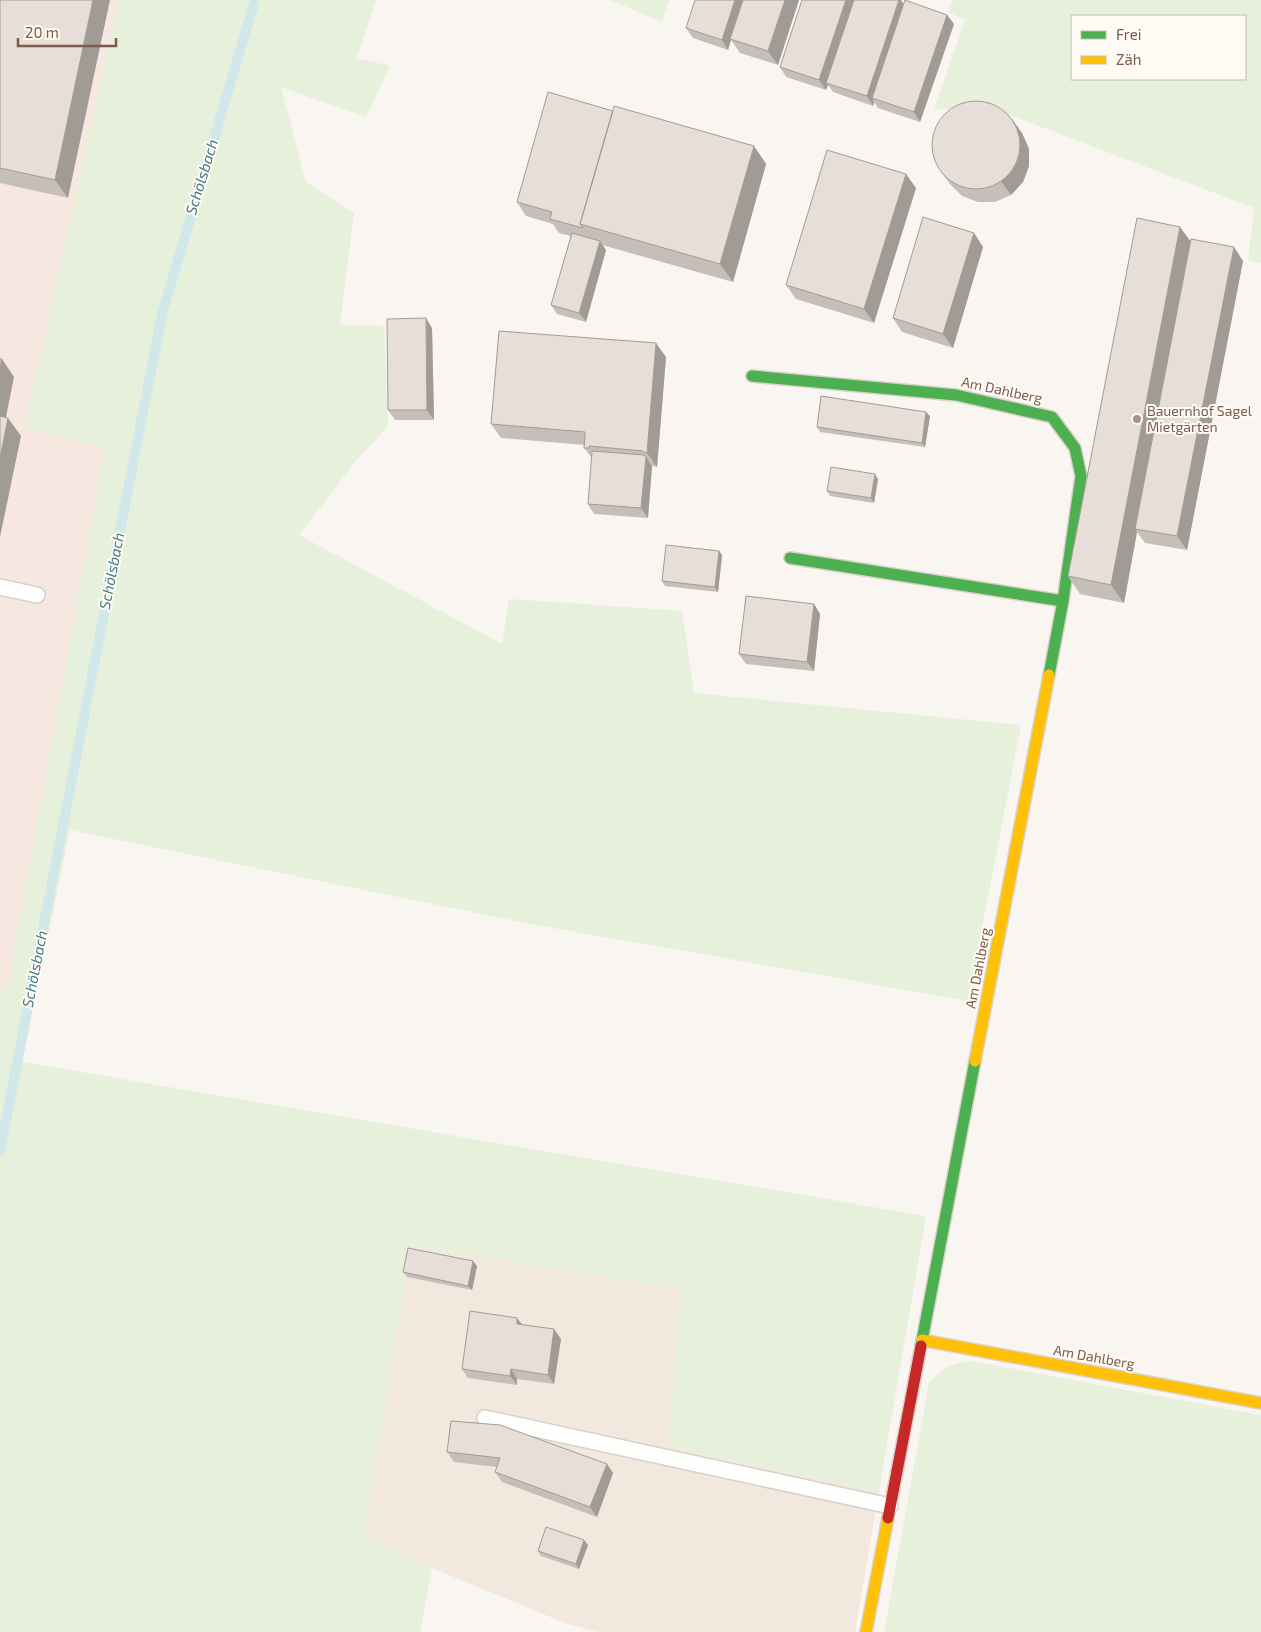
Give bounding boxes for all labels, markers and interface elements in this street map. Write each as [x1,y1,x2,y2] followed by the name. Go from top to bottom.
[18,15,115,47] scale bar
[1071,15,1246,80] legend
[25,23,59,41] text: 20 m
[1116,25,1141,43] text: Frei
[1116,50,1141,68] text: Zäh
[181,137,221,217] water label: Schölsbach
[960,373,1044,406] street label: Am Dahlberg
[1147,402,1253,435] place label: Bauernhof Sagel Mietgärten
[1131,413,1143,425] marker: Bauernhof Sagel Mietgärten
[95,531,127,611] water label: Schölsbach
[961,926,994,1010] street label: Am Dahlberg
[18,929,50,1009] water label: Schölsbach
[1052,1341,1136,1372] street label: Am Dahlberg

